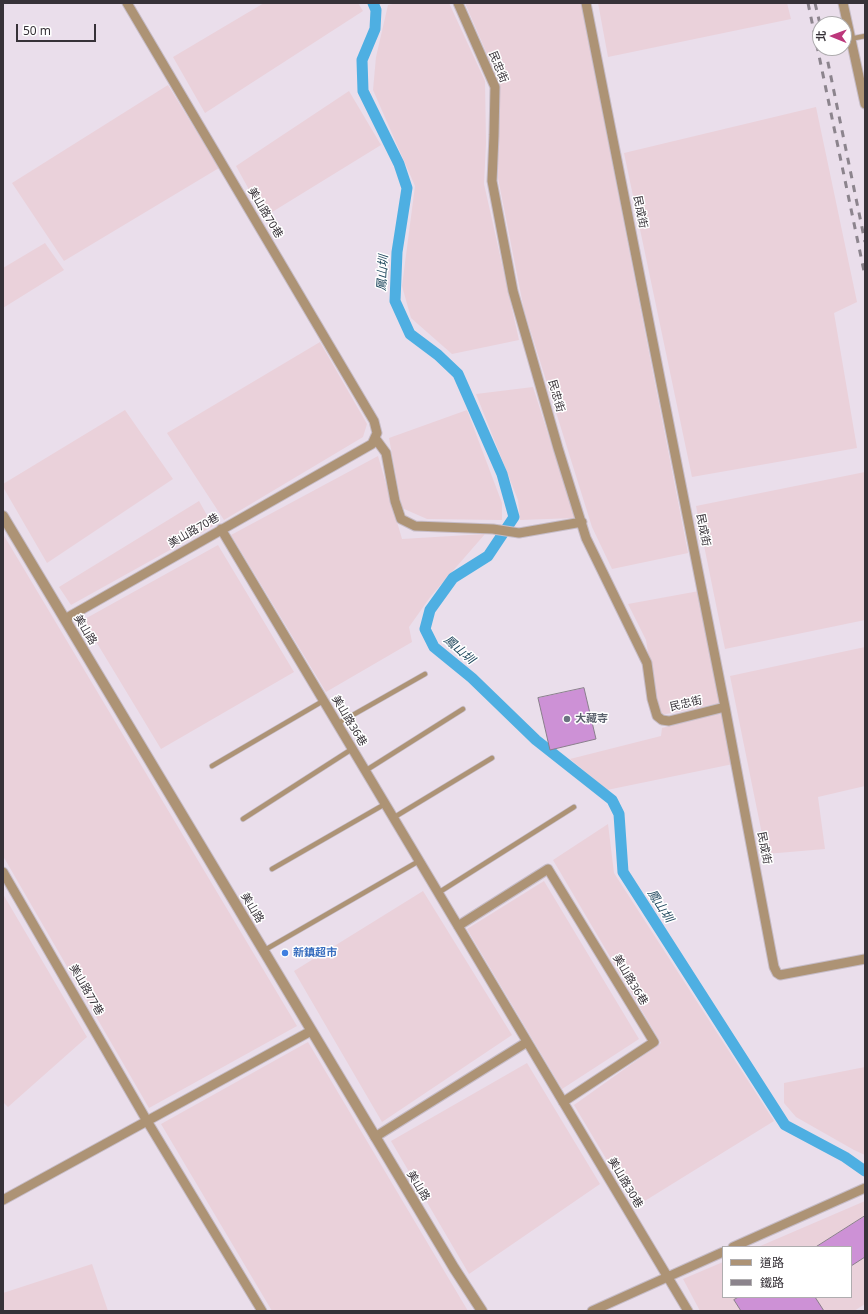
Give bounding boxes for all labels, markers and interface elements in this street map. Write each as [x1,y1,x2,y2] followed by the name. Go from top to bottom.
[18,16,98,42] scale bar
[812,16,852,56] north arrow
[23,22,51,39] text: 50 m
[813,30,828,41] text: 北
[486,49,510,85] street label: 民忠街
[245,185,285,241] street label: 美山路70巷
[630,195,650,229] street label: 民成街
[375,255,391,291] water label: 鳳山圳
[545,378,567,414] street label: 民忠街
[166,511,222,551] street label: 美山路70巷
[693,513,713,547] street label: 民成街
[71,612,99,648] street label: 美山路
[441,633,477,667] water label: 鳳山圳
[329,693,369,749] street label: 美山路36巷
[668,694,704,714] street label: 民忠街
[575,712,608,726] place label: 大藏寺
[562,714,572,724] marker: 大藏寺
[754,831,774,865] street label: 民成街
[644,887,676,925] water label: 鳳山圳
[238,890,266,926] street label: 美山路
[293,946,337,960] place label: 新鎮超市
[280,948,290,958] marker: 新鎮超市
[610,952,650,1008] street label: 美山路36巷
[66,962,106,1018] street label: 美山路77巷
[605,1155,645,1211] street label: 美山路30巷
[404,1168,432,1204] street label: 美山路
[722,1246,852,1298] legend
[760,1254,784,1271] text: 道路
[760,1274,784,1291] text: 鐵路

